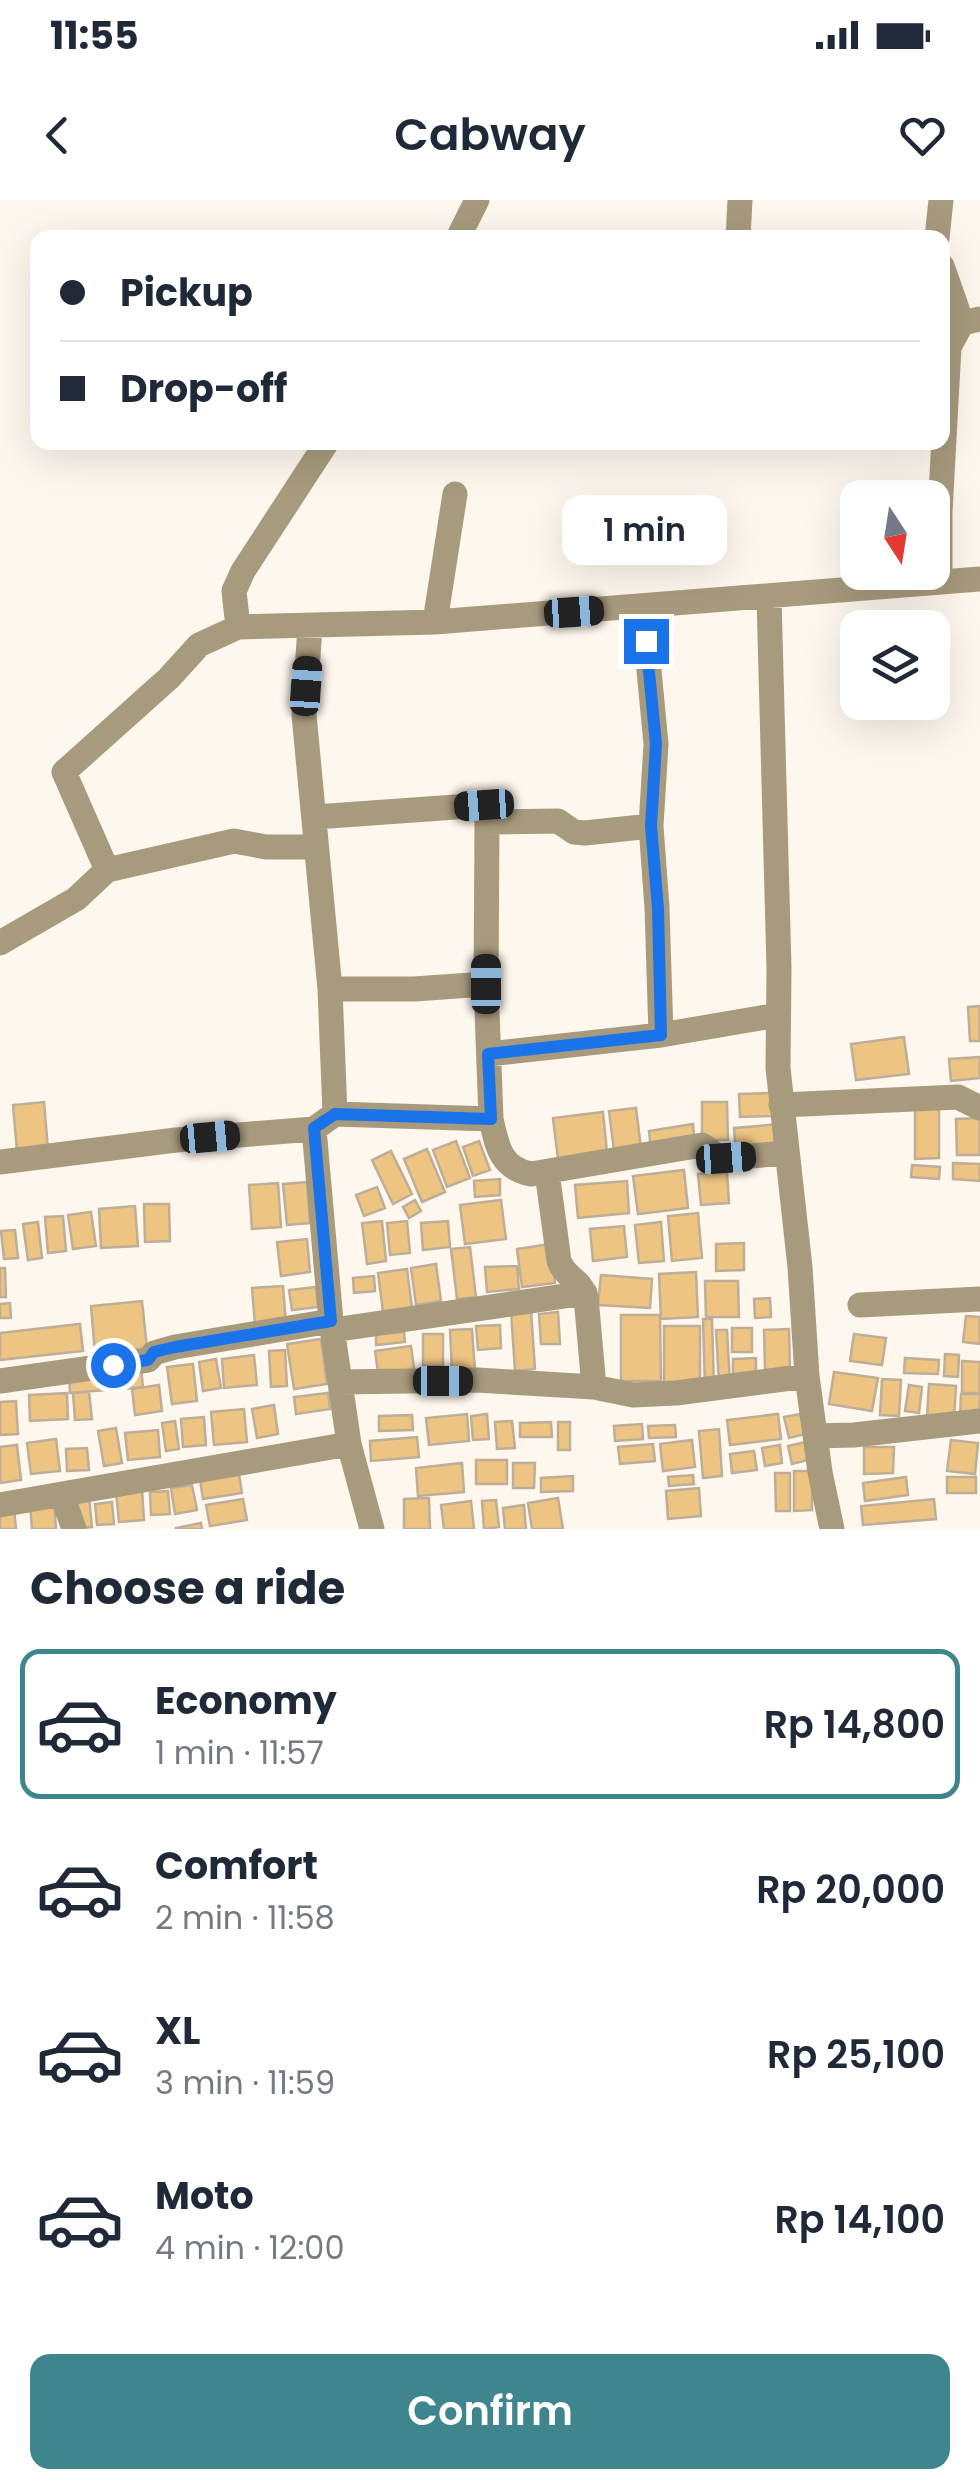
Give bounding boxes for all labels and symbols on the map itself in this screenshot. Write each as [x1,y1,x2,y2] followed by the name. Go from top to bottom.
[840,480,950,590] north arrow
[564,496,728,566] callout: 1 min
[543,595,605,629] car
[624,619,669,664] route end
[289,655,323,717] car
[453,788,515,822] car
[471,954,501,1014] car
[179,1119,241,1155] car
[695,1141,757,1175] car
[91,1343,136,1388] route start
[413,1366,473,1396] car

